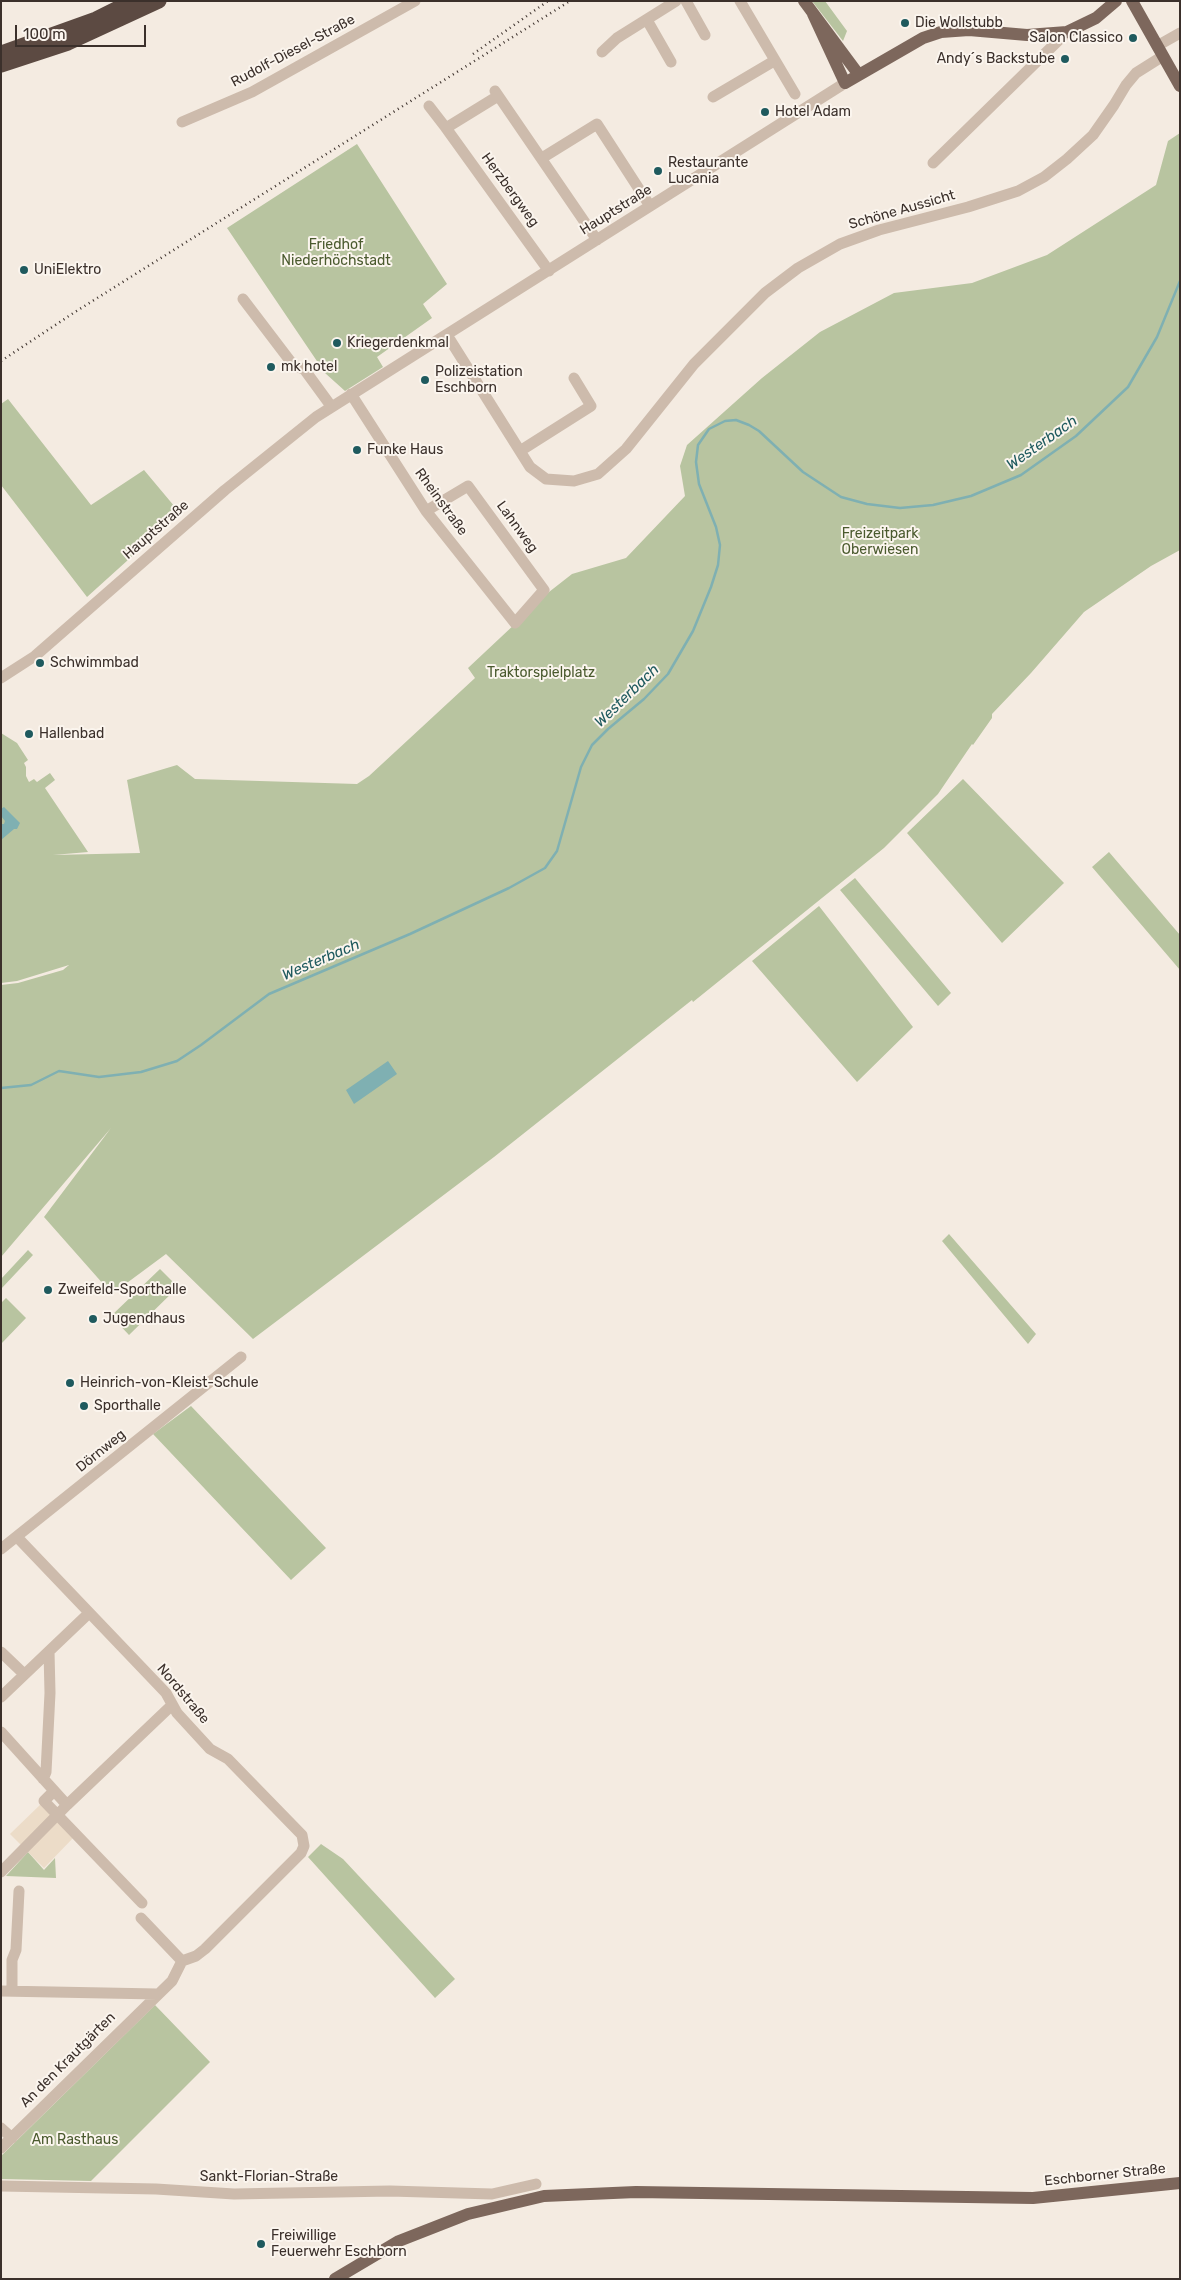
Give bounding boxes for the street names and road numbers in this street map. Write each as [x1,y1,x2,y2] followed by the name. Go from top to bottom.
[228,11,358,91] street label: Rudolf-Diesel-Straße
[478,150,542,230] street label: Herzbergweg
[577,181,655,239] street label: Hauptstraße
[847,187,957,233] street label: Schöne Aussicht
[411,465,471,539] street label: Rheinstraße
[120,497,192,563] street label: Hauptstraße
[493,498,541,556] street label: Lahnweg
[73,1426,129,1476] street label: Dörnweg
[153,1661,213,1727] street label: Nordstraße
[17,2009,119,2111] street label: An den Krautgärten
[1044,2160,1166,2190] street label: Eschborner Straße
[200,2169,338,2185] street label: Sankt-Florian-Straße

